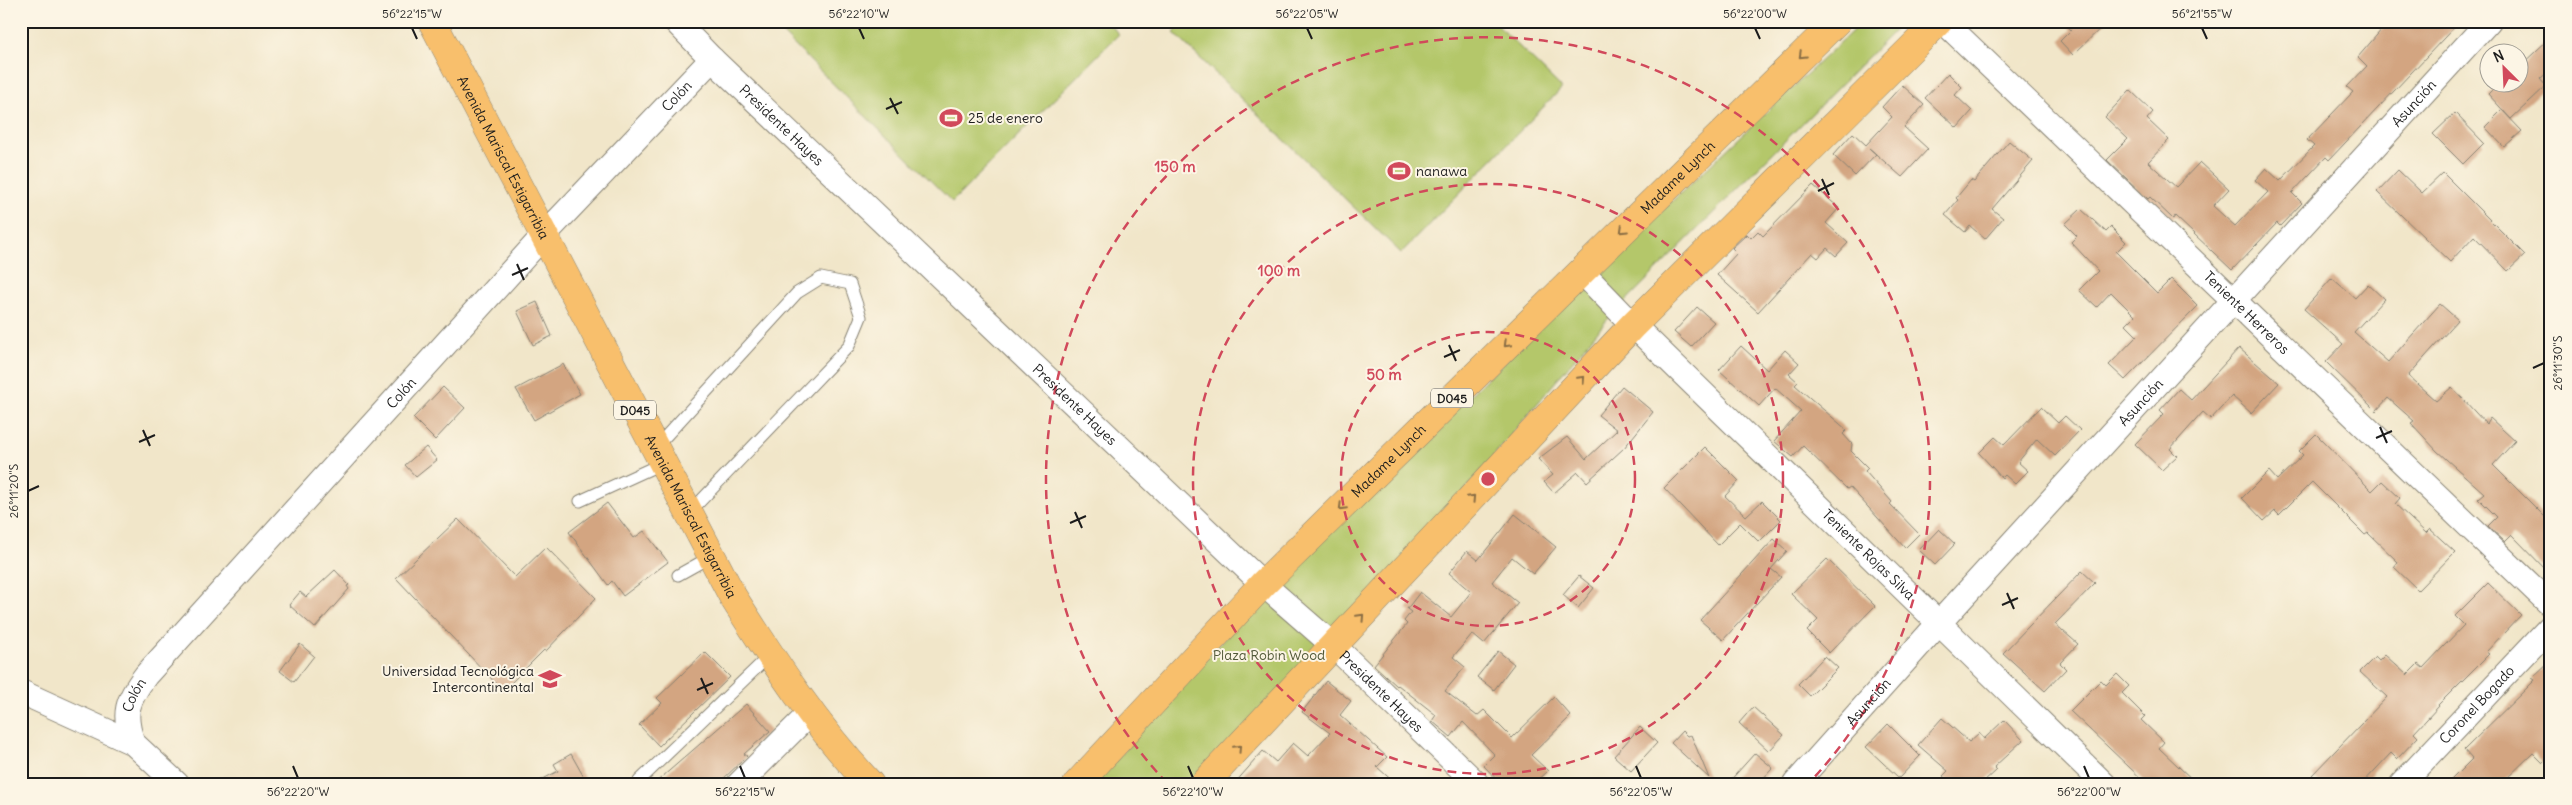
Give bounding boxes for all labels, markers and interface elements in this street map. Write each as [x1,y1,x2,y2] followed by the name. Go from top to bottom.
[382,6,442,21] text: 56°22'15"W
[829,6,890,21] text: 56°22'10"W
[1275,6,1339,21] text: 56°22'05"W
[1723,6,1787,21] text: 56°22'00"W
[2172,6,2232,21] text: 56°21'55"W
[2480,42,2530,92] north arrow
[2491,46,2507,66] text: N
[1799,49,1808,58] one-way arrow
[453,73,553,242] street label: Avenida Mariscal Estigarribia
[2388,76,2440,131] street label: Asunción
[658,77,696,115] street label: Colón
[736,81,827,170] street label: Presidente Hayes
[938,105,964,131] sports icon: 25 de enero
[968,109,1043,127] place label: 25 de enero
[1637,137,1719,218] street label: Madame Lynch
[1154,157,1196,176] text: 150 m
[1386,158,1412,184] sports icon: nanawa
[1416,162,1467,180] place label: nanawa
[1620,224,1629,233] one-way arrow
[1258,261,1300,280] text: 100 m
[2200,267,2293,358] street label: Teniente Herreros
[2550,335,2565,390] text: 26°11'30"S
[1504,338,1513,347] one-way arrow
[1029,360,1121,449] street label: Presidente Hayes
[1366,365,1402,384] text: 50 m
[382,374,420,412] street label: Colón
[2114,375,2167,430] street label: Asunción
[1577,376,1586,385] one-way arrow
[1431,388,1473,408] road number: D045
[614,400,656,420] road number: D045
[1348,420,1430,501] street label: Madame Lynch
[641,432,741,601] street label: Avenida Mariscal Estigarribia
[6,463,21,518] text: 26°11'20"S
[1479,470,1497,488] centre of rings
[1466,495,1475,504] one-way arrow
[1339,501,1348,510] one-way arrow
[1819,505,1919,604] street label: Teniente Rojas Silva
[1355,613,1364,622] one-way arrow
[1213,646,1325,664] park label: Plaza Robin Wood
[1335,647,1427,736] street label: Presidente Hayes
[382,662,534,696] place label: Universidad Tecnológica Intercontinental
[2435,662,2518,748] street label: Coronel Bogado
[537,666,563,692] school or university icon: Universidad Tecnológica Intercontinental
[119,674,150,714] street label: Colón
[1842,674,1894,730] street label: Asunción
[1232,745,1241,754] one-way arrow
[267,784,329,799] text: 56°22'20"W
[715,784,775,799] text: 56°22'15"W
[1163,784,1224,799] text: 56°22'10"W
[1609,784,1673,799] text: 56°22'05"W
[2057,784,2121,799] text: 56°22'00"W

